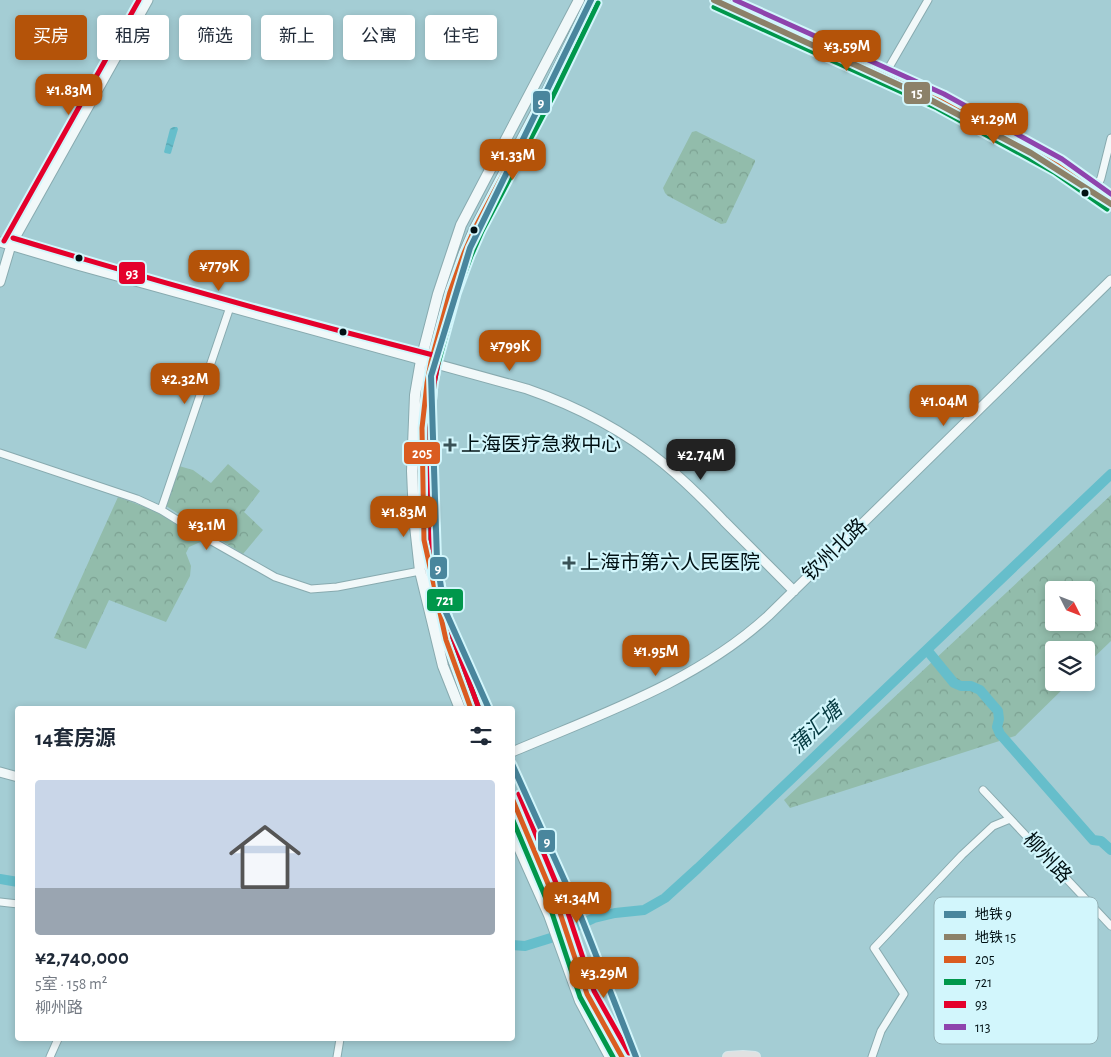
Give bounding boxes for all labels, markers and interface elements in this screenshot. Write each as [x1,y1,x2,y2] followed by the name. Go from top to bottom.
[15,15,87,60] chip: 买房
[97,15,169,60] chip: 租房
[179,15,251,60] chip: 筛选
[261,15,333,60] chip: 新上
[343,15,415,60] chip: 公寓
[425,15,497,60] chip: 住宅
[806,30,888,72] pin: ¥3.59M
[824,38,870,54] text: ¥3.59M
[28,74,110,116] pin: ¥1.83M
[903,81,931,105] line badge: 15
[46,82,92,98] text: ¥1.83M
[911,87,923,101] text: 15
[532,90,551,114] line badge: 9
[538,96,545,110] text: 9
[953,102,1035,145] pin: ¥1.29M
[971,111,1017,127] text: ¥1.29M
[472,138,554,181] pin: ¥1.33M
[491,147,535,163] text: ¥1.33M
[1080,188,1090,198] unlabelled marker
[469,225,479,235] unlabelled marker
[184,250,254,292] pin: ¥779K
[74,253,84,263] unlabelled marker
[199,258,239,274] text: ¥779K
[118,261,146,285] line badge: 93
[126,267,138,281] text: 93
[338,327,348,337] unlabelled marker
[475,330,545,372] pin: ¥799K
[490,338,530,354] text: ¥799K
[144,362,226,405] pin: ¥2.32M
[162,371,208,387] text: ¥2.32M
[903,384,985,427] pin: ¥1.04M
[921,393,967,409] text: ¥1.04M
[461,434,621,455] place label: 上海医疗急救中心
[443,438,457,452] marker: 上海医疗急救中心
[660,438,742,481] pin: ¥2.74M
[403,441,441,465] line badge: 205
[412,447,432,461] text: 205
[677,447,725,463] text: ¥2.74M
[363,496,445,538] pin: ¥1.83M
[381,504,427,520] text: ¥1.83M
[172,508,242,551] pin: ¥3.1M
[799,514,871,585] street label: 钦州北路
[188,517,226,533] text: ¥3.1M
[580,552,760,573] place label: 上海市第六人民医院
[429,556,448,580] line badge: 9
[562,556,576,570] marker: 上海市第六人民医院
[435,562,442,576] text: 9
[1045,581,1095,631] north arrow
[1045,581,1095,691] map controls
[426,588,464,612] line badge: 721
[436,594,454,608] text: 721
[615,634,697,677] pin: ¥1.95M
[1045,641,1095,691] button: layers
[633,643,679,659] text: ¥1.95M
[785,696,848,757] water label: 蒲汇塘
[467,722,495,750] icon: filters
[35,728,116,749] text: 14套房源
[220,812,310,902] icon: home
[537,829,556,853] line badge: 9
[1019,829,1076,887] street label: 柳州路
[544,835,551,849] text: 9
[536,882,618,924] pin: ¥1.34M
[554,890,600,906] text: ¥1.34M
[934,897,1098,1044] legend
[975,907,1012,922] text: 地铁 9
[975,930,1016,945] text: 地铁 15
[35,947,129,968] text: ¥2,740,000
[975,953,995,967] text: 205
[563,956,645,999] pin: ¥3.29M
[581,965,628,981] text: ¥3.29M
[35,976,107,992] text: 5室 · 158 m²
[975,976,992,990] text: 721
[975,998,988,1012] text: 93
[35,1000,83,1016] text: 柳州路
[975,1021,991,1035] text: 113

